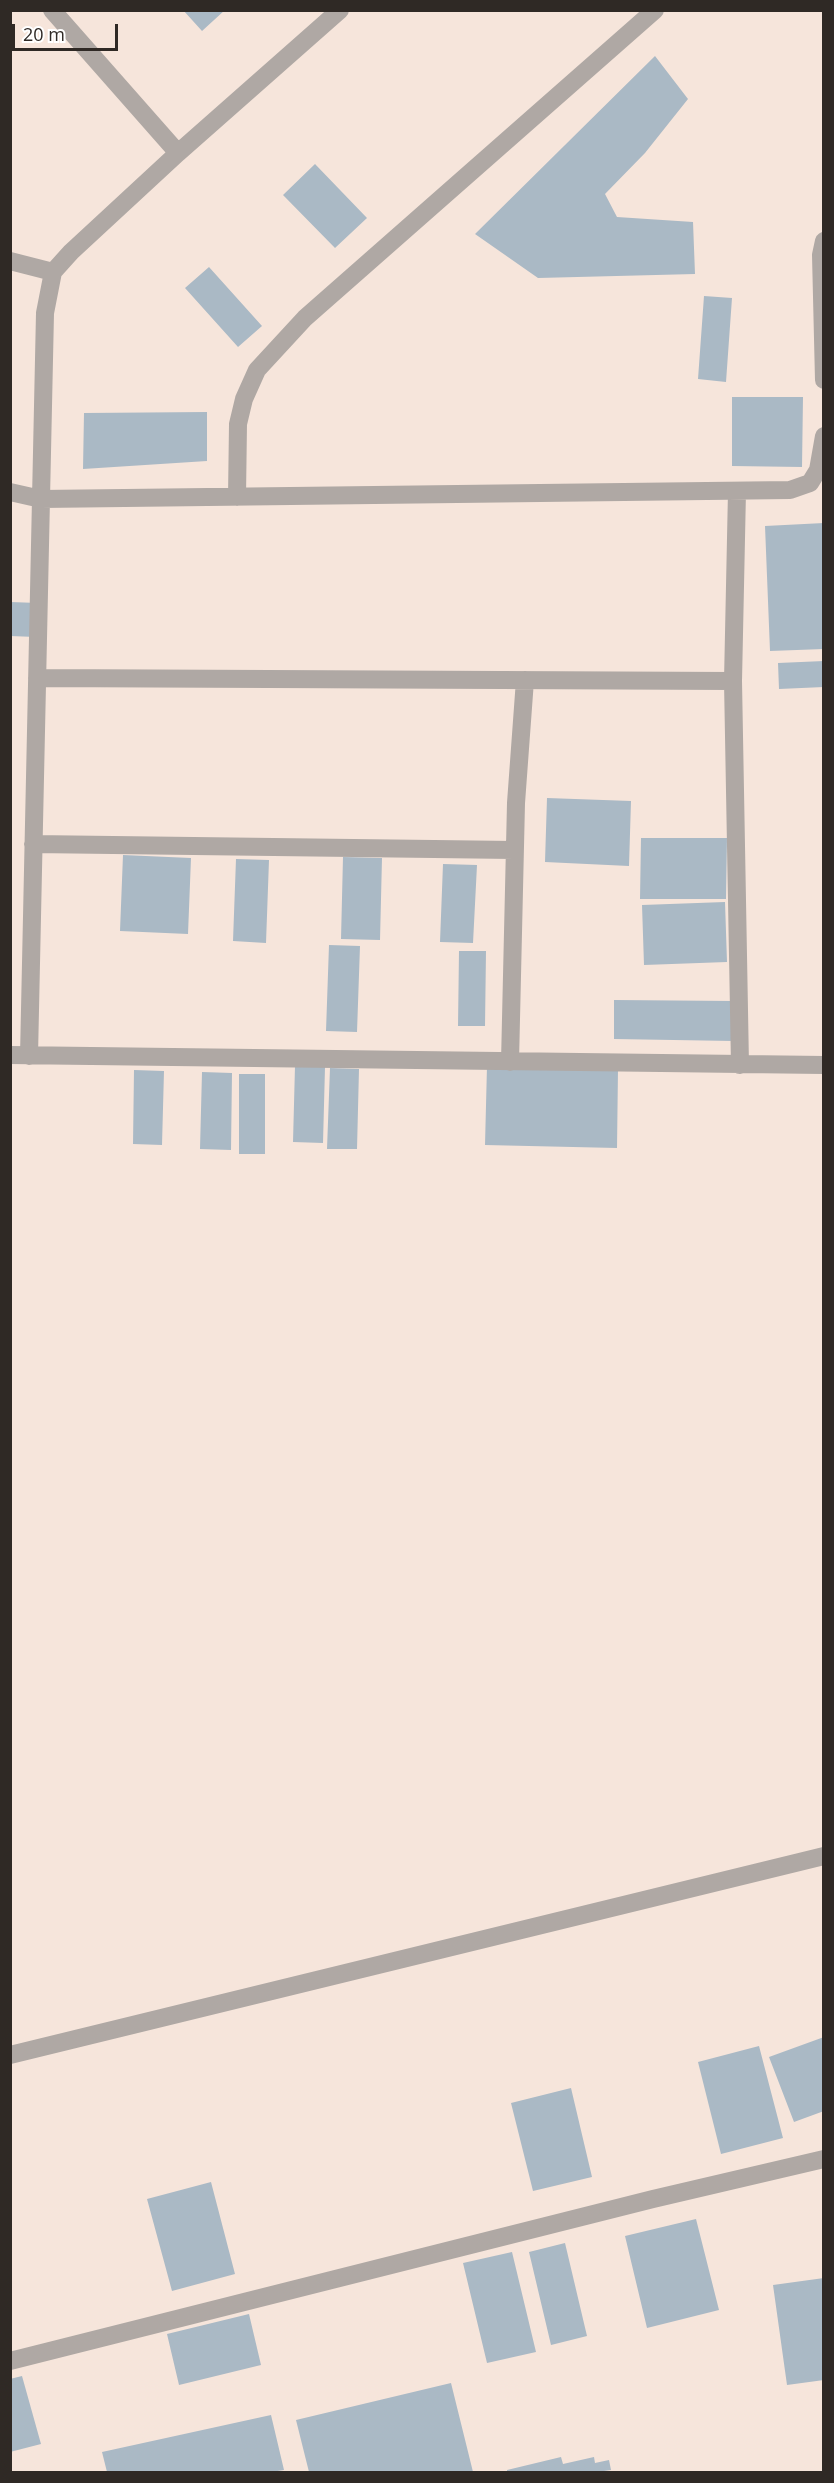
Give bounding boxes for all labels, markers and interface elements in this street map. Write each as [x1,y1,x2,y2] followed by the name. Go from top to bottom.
[15,12,122,50] scale bar
[23,22,65,46] text: 20 m

